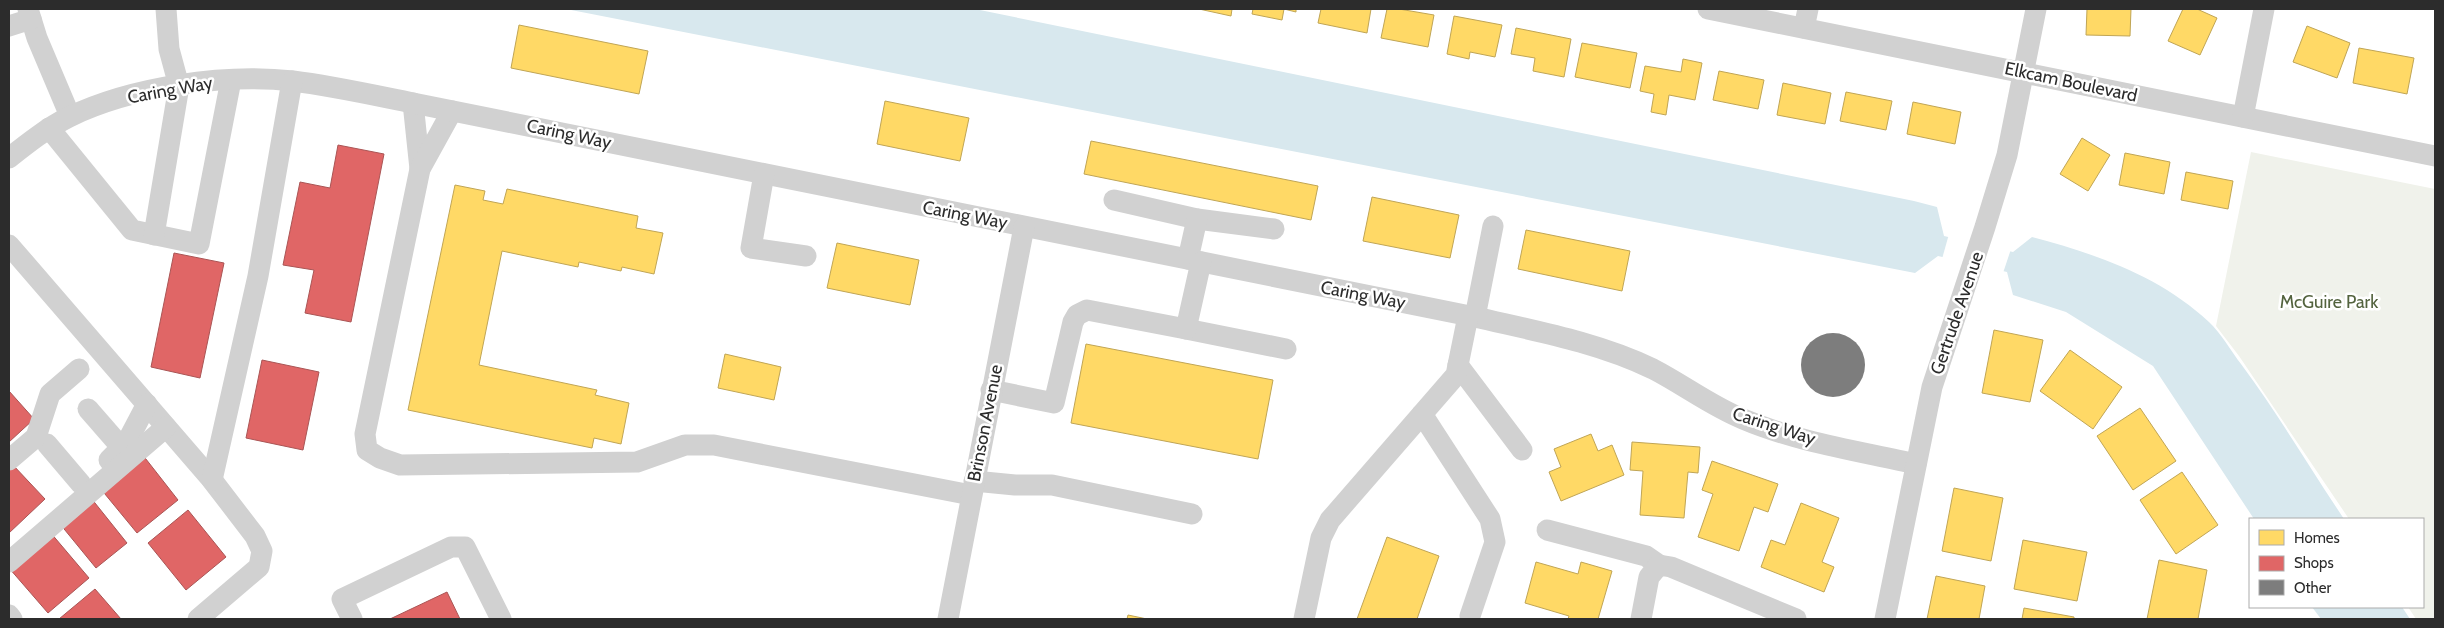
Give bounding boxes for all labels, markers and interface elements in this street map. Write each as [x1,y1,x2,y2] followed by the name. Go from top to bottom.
[2003,57,2139,107] street label: Elkcam Boulevard
[126,72,214,108] street label: Caring Way
[525,114,613,154] street label: Caring Way
[921,196,1009,234] street label: Caring Way
[1926,249,1988,377] street label: Gertrude Avenue
[1319,276,1407,314] street label: Caring Way
[2280,291,2379,313] park label: McGuire Park
[963,363,1007,483] street label: Brinson Avenue
[1730,402,1818,450] street label: Caring Way
[2249,518,2424,608] legend
[2294,529,2340,547] text: Homes
[2294,554,2334,572] text: Shops
[2294,579,2331,597] text: Other

